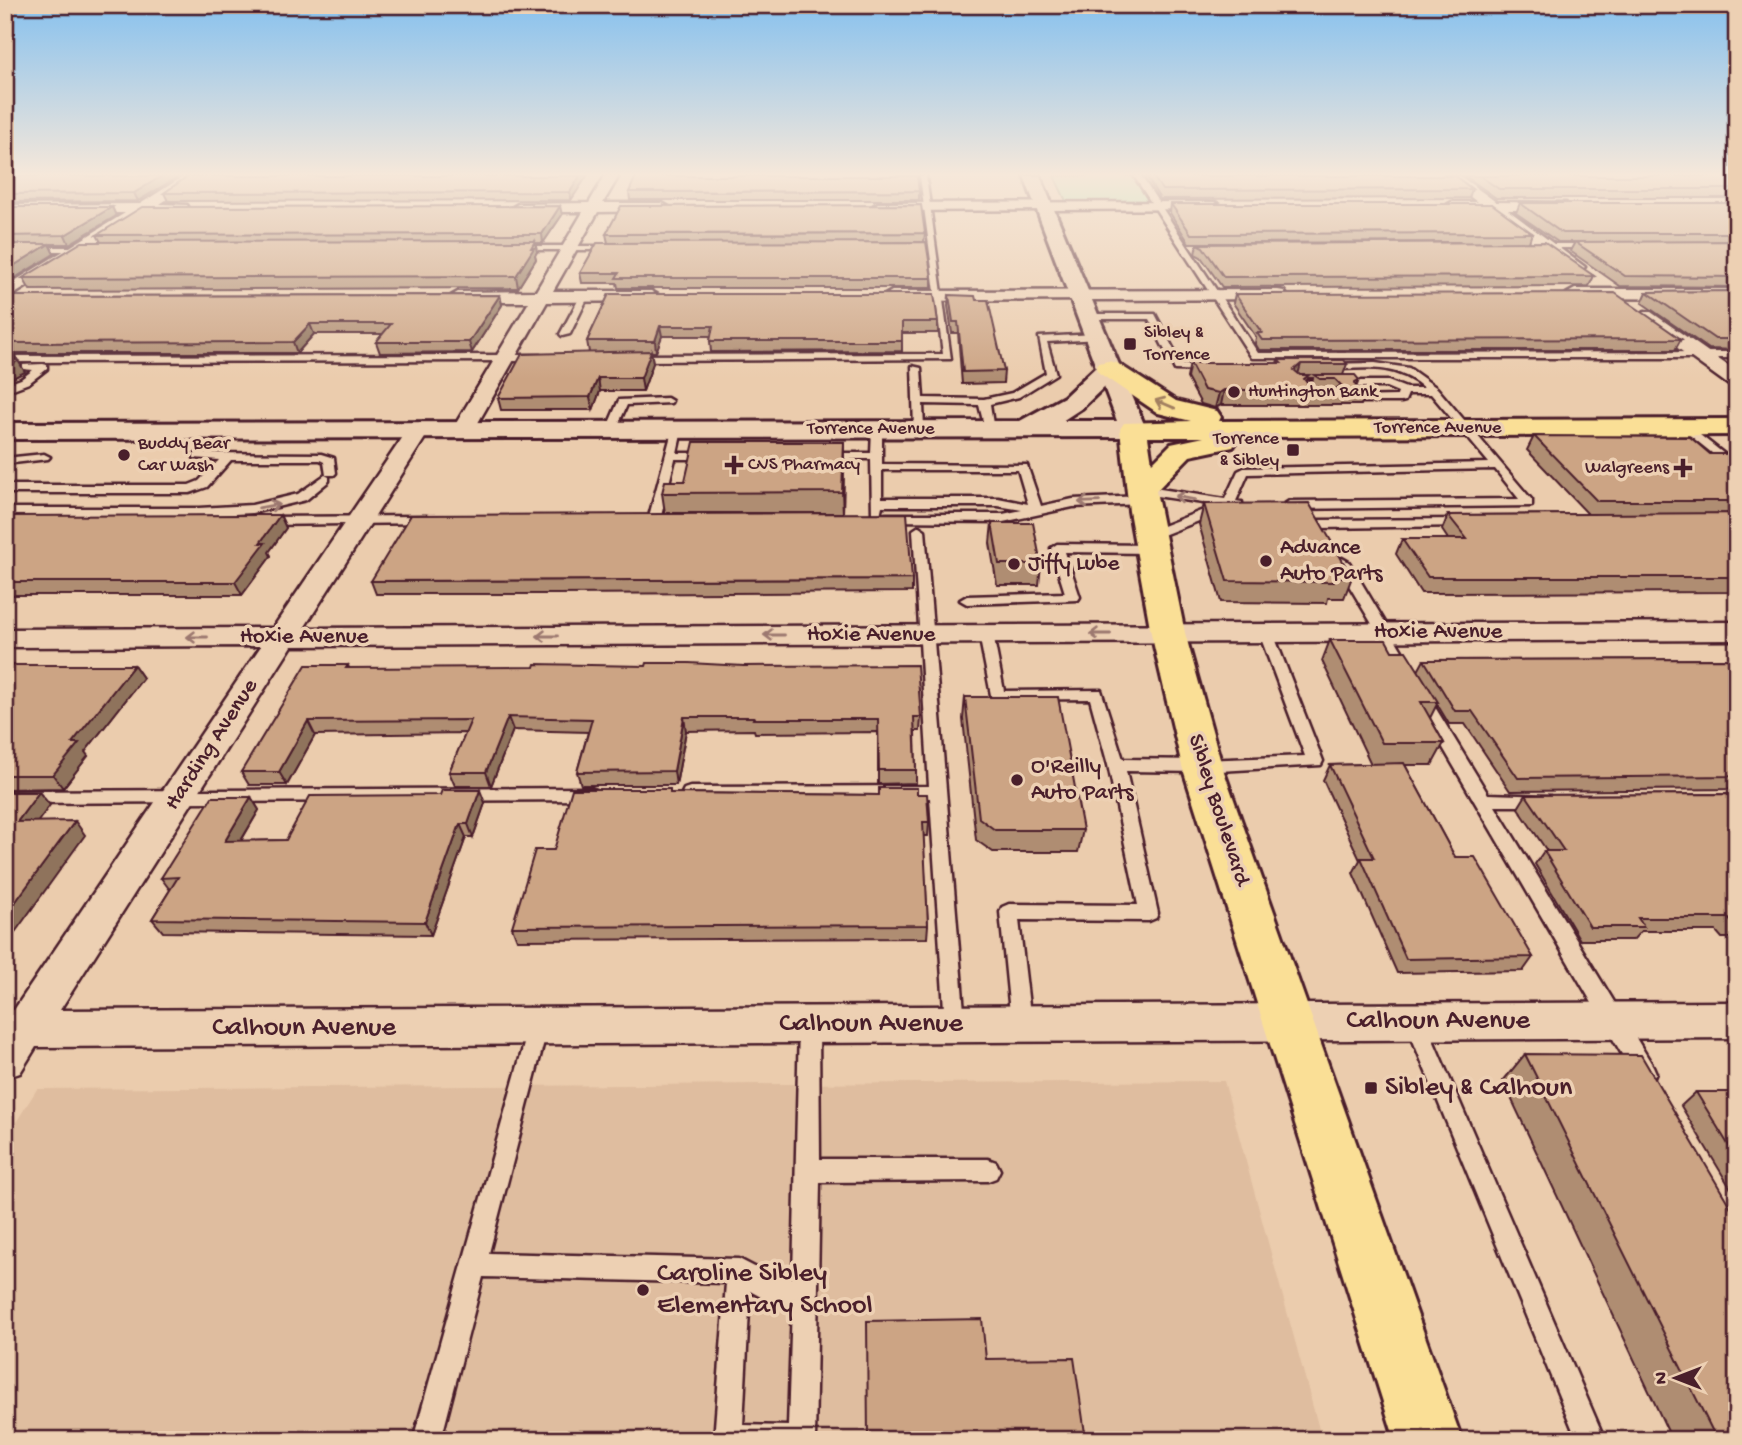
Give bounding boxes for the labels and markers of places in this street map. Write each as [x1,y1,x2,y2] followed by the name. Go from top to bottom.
[1143,322,1210,367] place label: Sibley & Torrence
[1122,336,1138,352] marker: Sibley & Torrence
[1248,381,1379,404] place label: Huntington Bank
[1226,384,1242,400] marker: Huntington Bank
[1212,428,1280,473] place label: Torrence & Sibley
[137,433,232,478] place label: Buddy Bear Car Wash
[1285,442,1301,458] marker: Torrence & Sibley
[116,447,132,463] marker: Buddy Bear Car Wash
[748,454,861,477] place label: CVS Pharmacy
[726,457,742,473] marker: CVS Pharmacy
[1585,457,1670,480] place label: Walgreens
[1675,460,1691,476] marker: Walgreens
[1280,535,1383,588] place label: Advance Auto Parts
[1028,551,1120,578] place label: Jiffy Lube
[1258,553,1274,569] marker: Advance Auto Parts
[1006,556,1022,572] marker: Jiffy Lube
[1031,754,1134,807] place label: O'Reilly Auto Parts
[1009,772,1025,788] marker: O'Reilly Auto Parts
[1385,1072,1573,1105] place label: Sibley & Calhoun
[1363,1080,1379,1096] marker: Sibley & Calhoun
[657,1258,873,1323] place label: Caroline Sibley Elementary School
[635,1282,651,1298] marker: Caroline Sibley Elementary School

